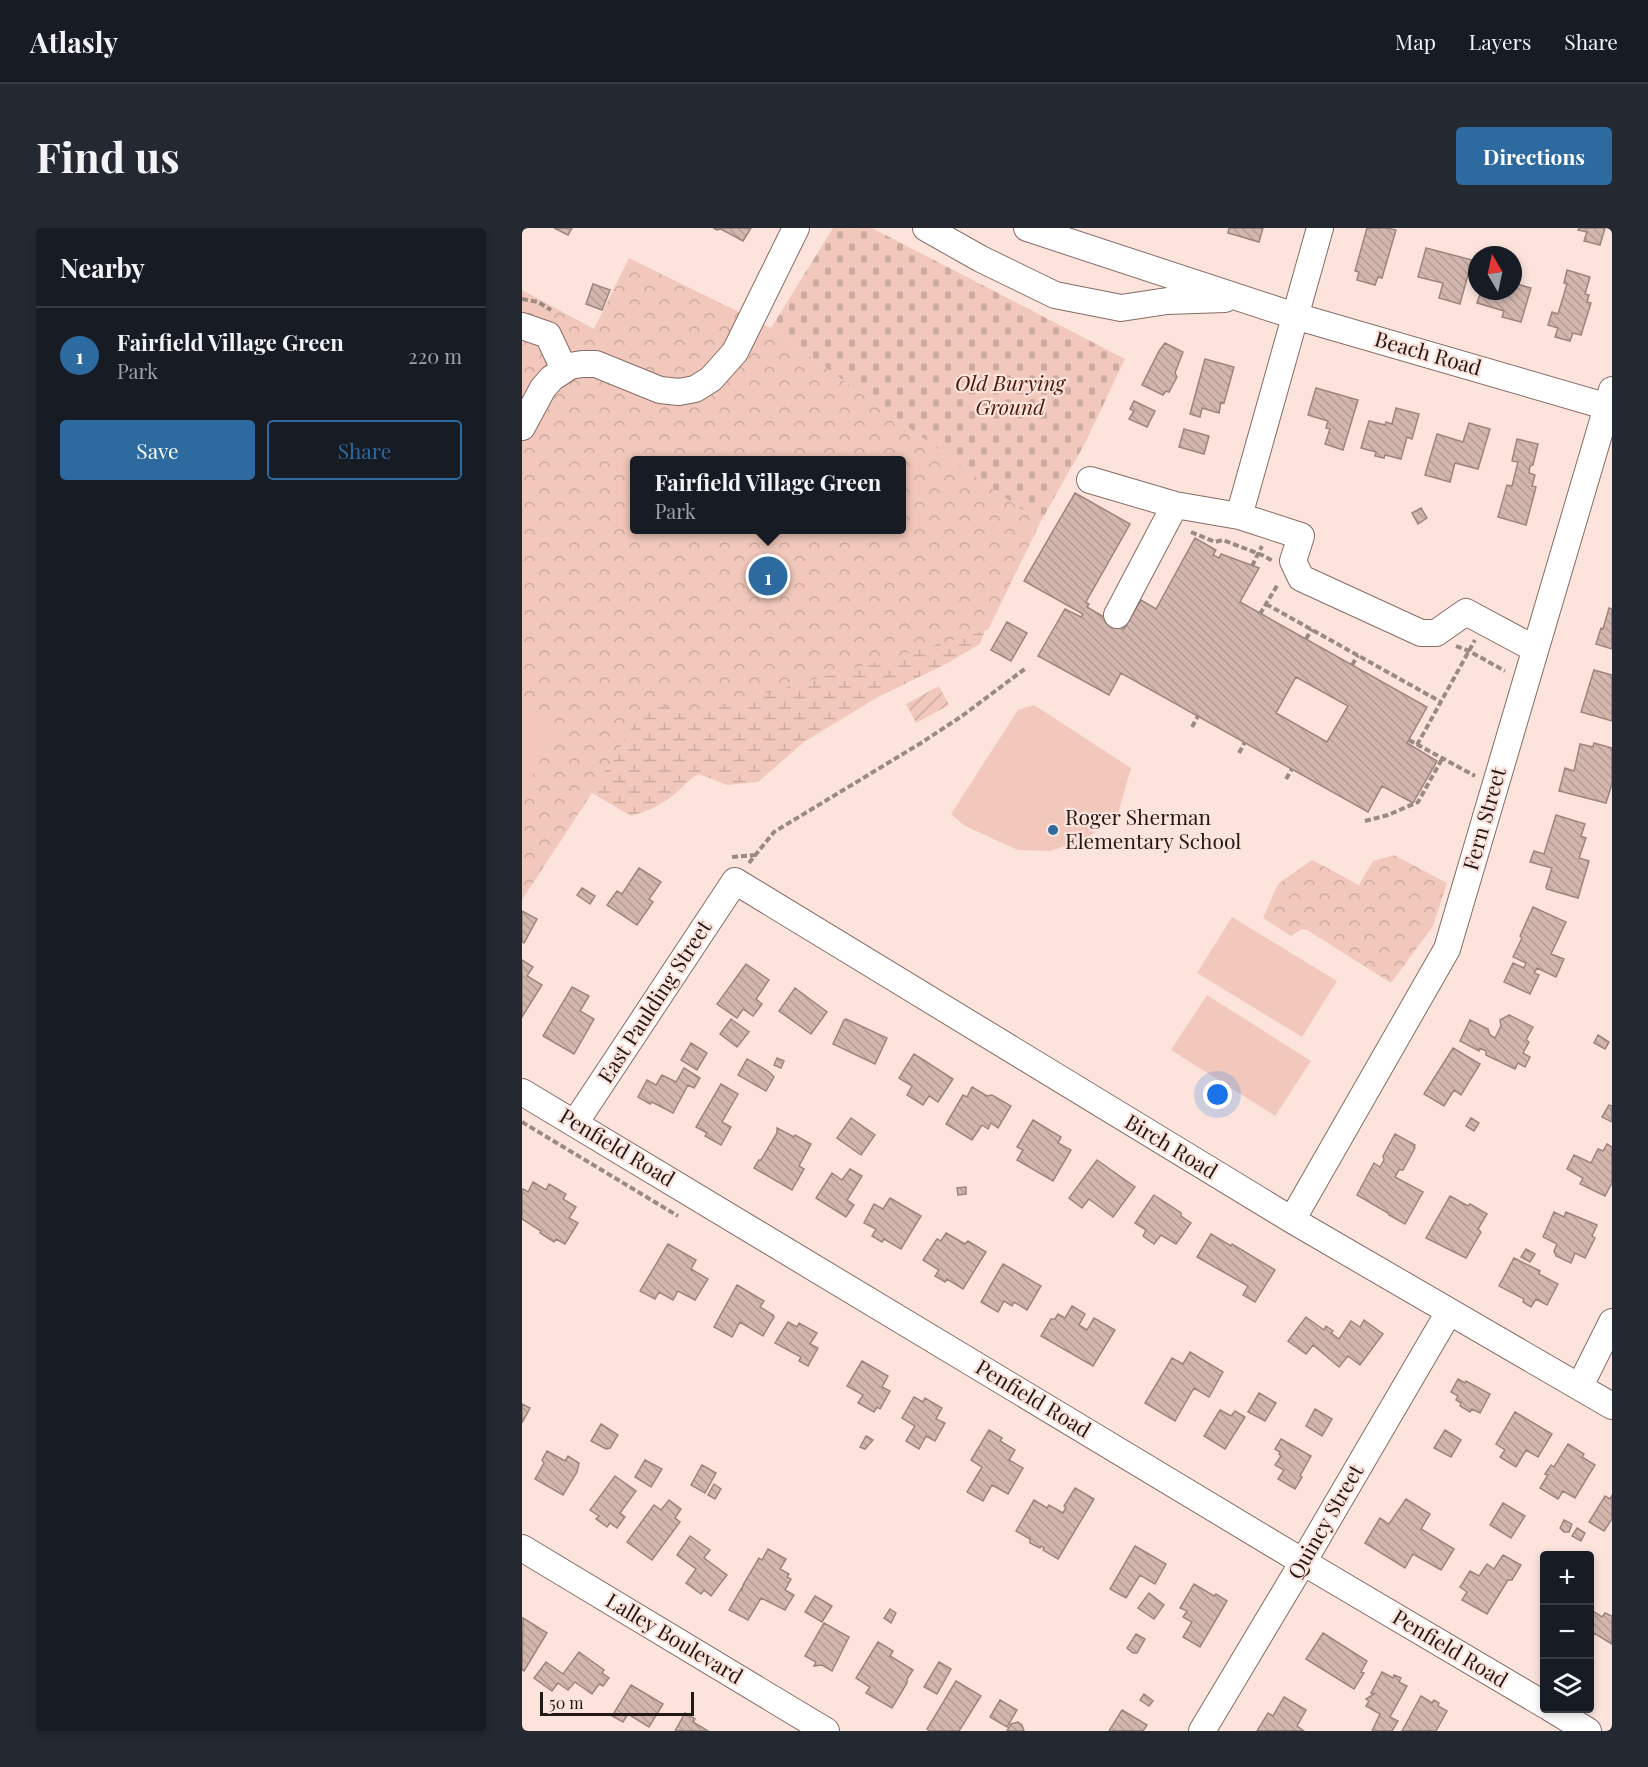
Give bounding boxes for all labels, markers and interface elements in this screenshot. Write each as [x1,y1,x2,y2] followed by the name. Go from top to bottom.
[30,23,118,60] text: Atlasly
[1395,27,1436,55] text: Map
[1469,27,1531,55] text: Layers
[1564,27,1618,55] text: Share
[1456,127,1612,185] button: Directions
[36,128,180,184] text: Find us
[1468,246,1522,300] north arrow
[60,250,145,285] text: Nearby
[1372,323,1485,381] street label: Beach Road
[117,327,344,357] text: Fairfield Village Green
[76,342,83,369] text: 1
[408,342,462,369] text: 220 m
[117,357,158,384] text: Park
[955,368,1067,420] park label: Old Burying Ground
[60,420,255,480] button: Save
[267,420,462,480] button: Share
[630,456,906,534] popup
[655,467,881,497] text: Fairfield Village Green
[655,497,696,524] text: Park
[748,554,788,598] pin: 1
[1455,763,1511,873] street label: Fern Street
[1065,802,1241,854] place label: Roger Sherman Elementary School
[1046,823,1060,837] marker: Roger Sherman Elementary School
[590,914,717,1088] street label: East Paulding Street
[1203,1080,1232,1109] your location
[555,1101,681,1192] street label: Penfield Road
[1120,1107,1224,1184] street label: Birch Road
[971,1352,1097,1443] street label: Penfield Road
[1280,1458,1369,1584] street label: Quincy Street
[1540,1551,1594,1713] map controls
[1540,1551,1594,1605] button: +
[601,1585,749,1689] street label: Lalley Boulevard
[1388,1602,1514,1693] street label: Penfield Road
[1540,1605,1594,1659] button: −
[1540,1659,1594,1713] button: layers
[540,1689,694,1716] scale bar
[549,1692,583,1713] text: 50 m

